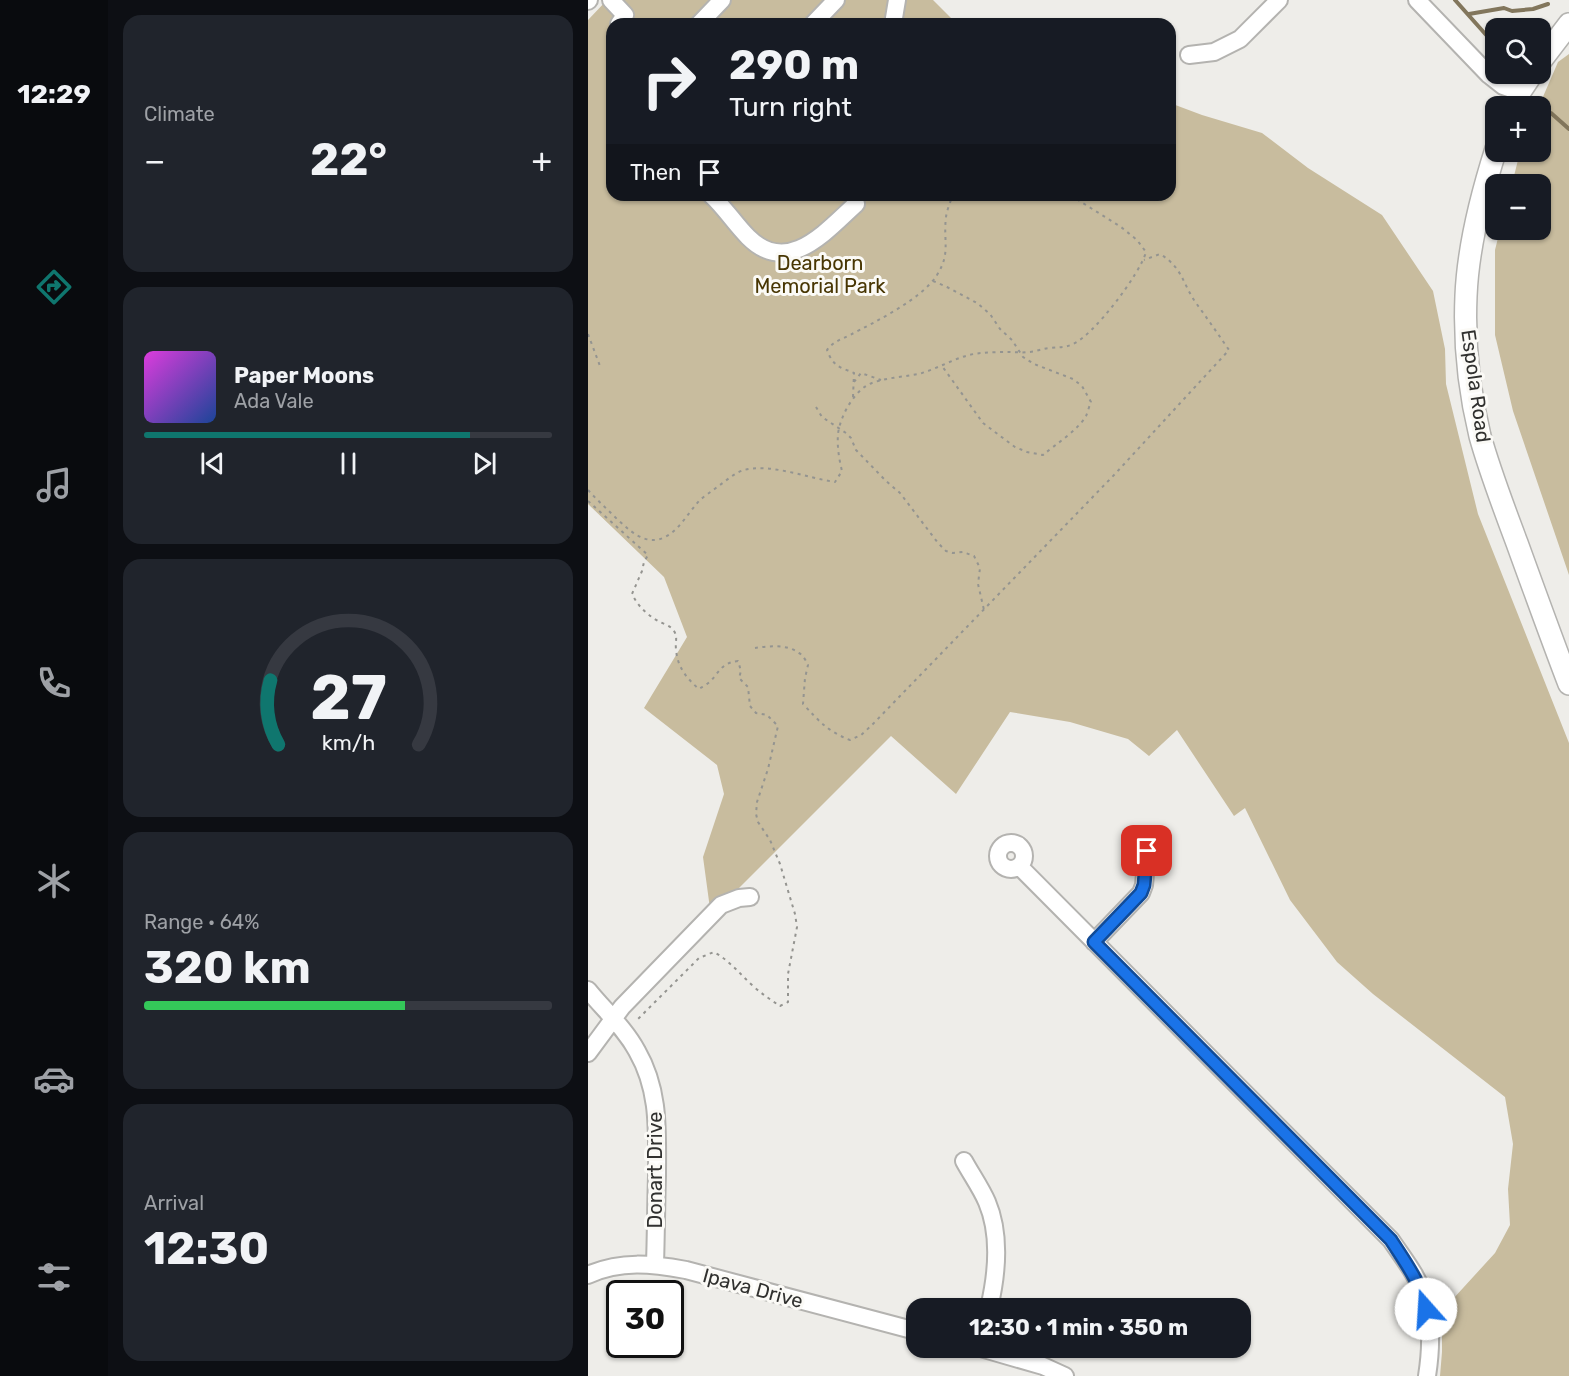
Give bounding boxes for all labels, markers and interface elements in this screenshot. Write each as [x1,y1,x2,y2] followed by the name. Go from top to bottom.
[1485,18,1551,240] map controls
[1485,18,1551,84] button: search
[729,40,859,90] text: 290 m
[630,42,708,120] icon: right
[17,78,91,110] text: 12:29
[729,91,852,123] text: Turn right
[1485,96,1551,162] button: +
[144,102,215,126] text: Climate
[310,133,387,186] text: 22°
[144,141,165,180] text: −
[531,141,552,180] text: +
[693,156,726,189] icon: arrive
[630,159,681,186] text: Then
[1485,174,1551,240] button: −
[754,251,886,298] park label: Dearborn Memorial Park
[33,266,75,308] icon: directions
[1456,328,1496,444] street label: Espola Road
[234,362,374,389] text: Paper Moons
[234,389,314,413] text: Ada Vale
[196,447,229,480] icon: previous
[332,447,365,480] icon: pause
[468,447,501,480] icon: next
[33,464,75,506] icon: music
[310,661,386,735] text: 27
[33,662,75,704] icon: phone
[321,730,375,755] text: km/h
[1121,825,1172,876] pin
[1130,834,1163,867] icon: arrive
[33,860,75,902] icon: climate
[144,910,260,934] text: Range · 64%
[144,941,311,994] text: 320 km
[33,1058,75,1100] icon: car
[643,1112,667,1228] street label: Donart Drive
[144,1191,204,1215] text: Arrival
[144,1222,269,1275] text: 12:30
[33,1256,75,1298] icon: filters
[700,1263,806,1313] street label: Ipava Drive
[1394,1277,1458,1341] position arrow
[606,1280,684,1358] speed limit sign: 30
[969,1314,1188,1341] text: 12:30 · 1 min · 350 m

